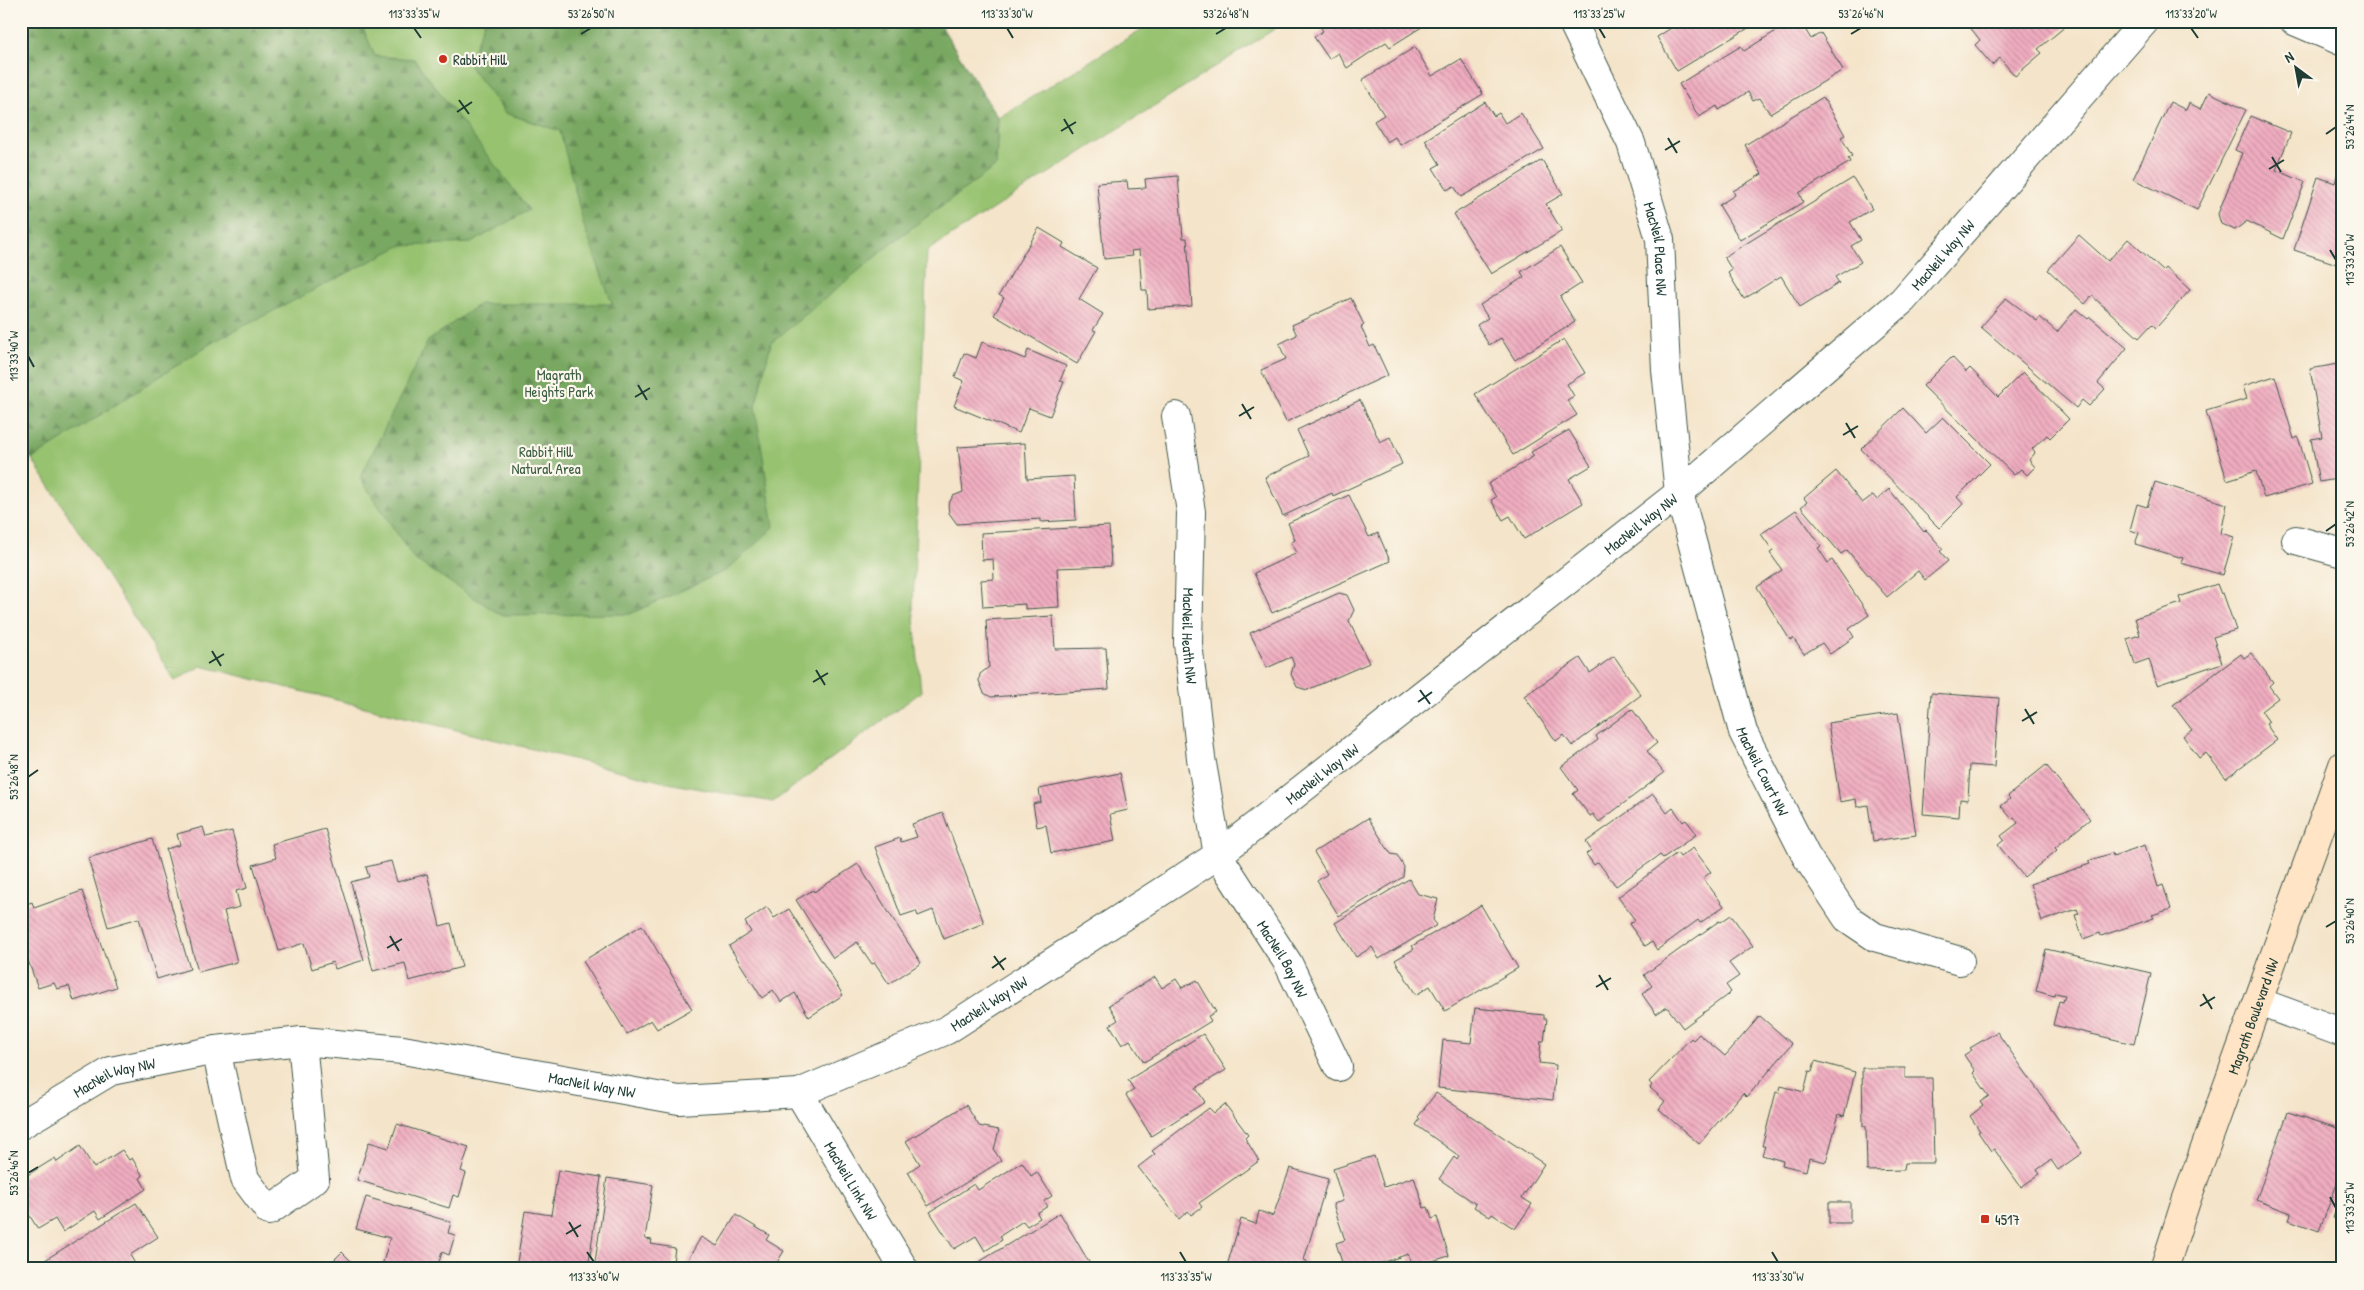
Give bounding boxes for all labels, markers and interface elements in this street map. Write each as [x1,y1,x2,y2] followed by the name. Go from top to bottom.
[388,5,440,22] text: 113°33'35"W
[568,5,614,22] text: 53°26'50"N
[981,5,1033,22] text: 113°33'30"W
[1203,5,1249,22] text: 53°26'48"N
[1573,5,1625,22] text: 113°33'25"W
[1839,5,1883,22] text: 53°26'46"N
[2165,5,2217,22] text: 113°33'20"W
[2272,42,2322,92] north arrow
[2281,46,2298,67] text: N
[453,49,507,70] place label: Rabbit Hill
[437,53,449,65] marker: Rabbit Hill
[2341,105,2358,149] text: 53°26'44"N
[1639,199,1673,297] street label: MacNeil Place NW
[1906,214,1980,295] street label: MacNeil Way NW
[2341,234,2358,286] text: 113°33'20"W
[5,330,22,381] text: 113°33'40"W
[525,364,593,402] park label: Magrath Heights Park
[511,441,581,479] park label: Rabbit Hill Natural Area
[1599,488,1682,559] street label: MacNeil Way NW
[2341,501,2358,547] text: 53°26'42"N
[1177,587,1203,686] street label: MacNeil Heath NW
[1732,725,1795,820] street label: MacNeil Court NW
[1281,738,1363,809] street label: MacNeil Way NW
[5,754,22,800] text: 53°26'48"N
[2341,898,2358,944] text: 53°26'40"N
[1252,916,1314,1001] street label: MacNeil Bay NW
[2222,954,2283,1077] street label: Magrath Boulevard NW
[946,970,1032,1036] street label: MacNeil Way NW
[69,1052,158,1102] street label: MacNeil Way NW
[547,1066,638,1103] street label: MacNeil Way NW
[820,1137,883,1224] street label: MacNeil Link NW
[5,1151,22,1195] text: 53°26'46"N
[2341,1182,2358,1234] text: 113°33'25"W
[1995,1209,2020,1230] place label: 4517
[1979,1213,1991,1225] marker: 4517
[569,1268,620,1285] text: 113°33'40"W
[1160,1268,1212,1285] text: 113°33'35"W
[1752,1268,1804,1285] text: 113°33'30"W

